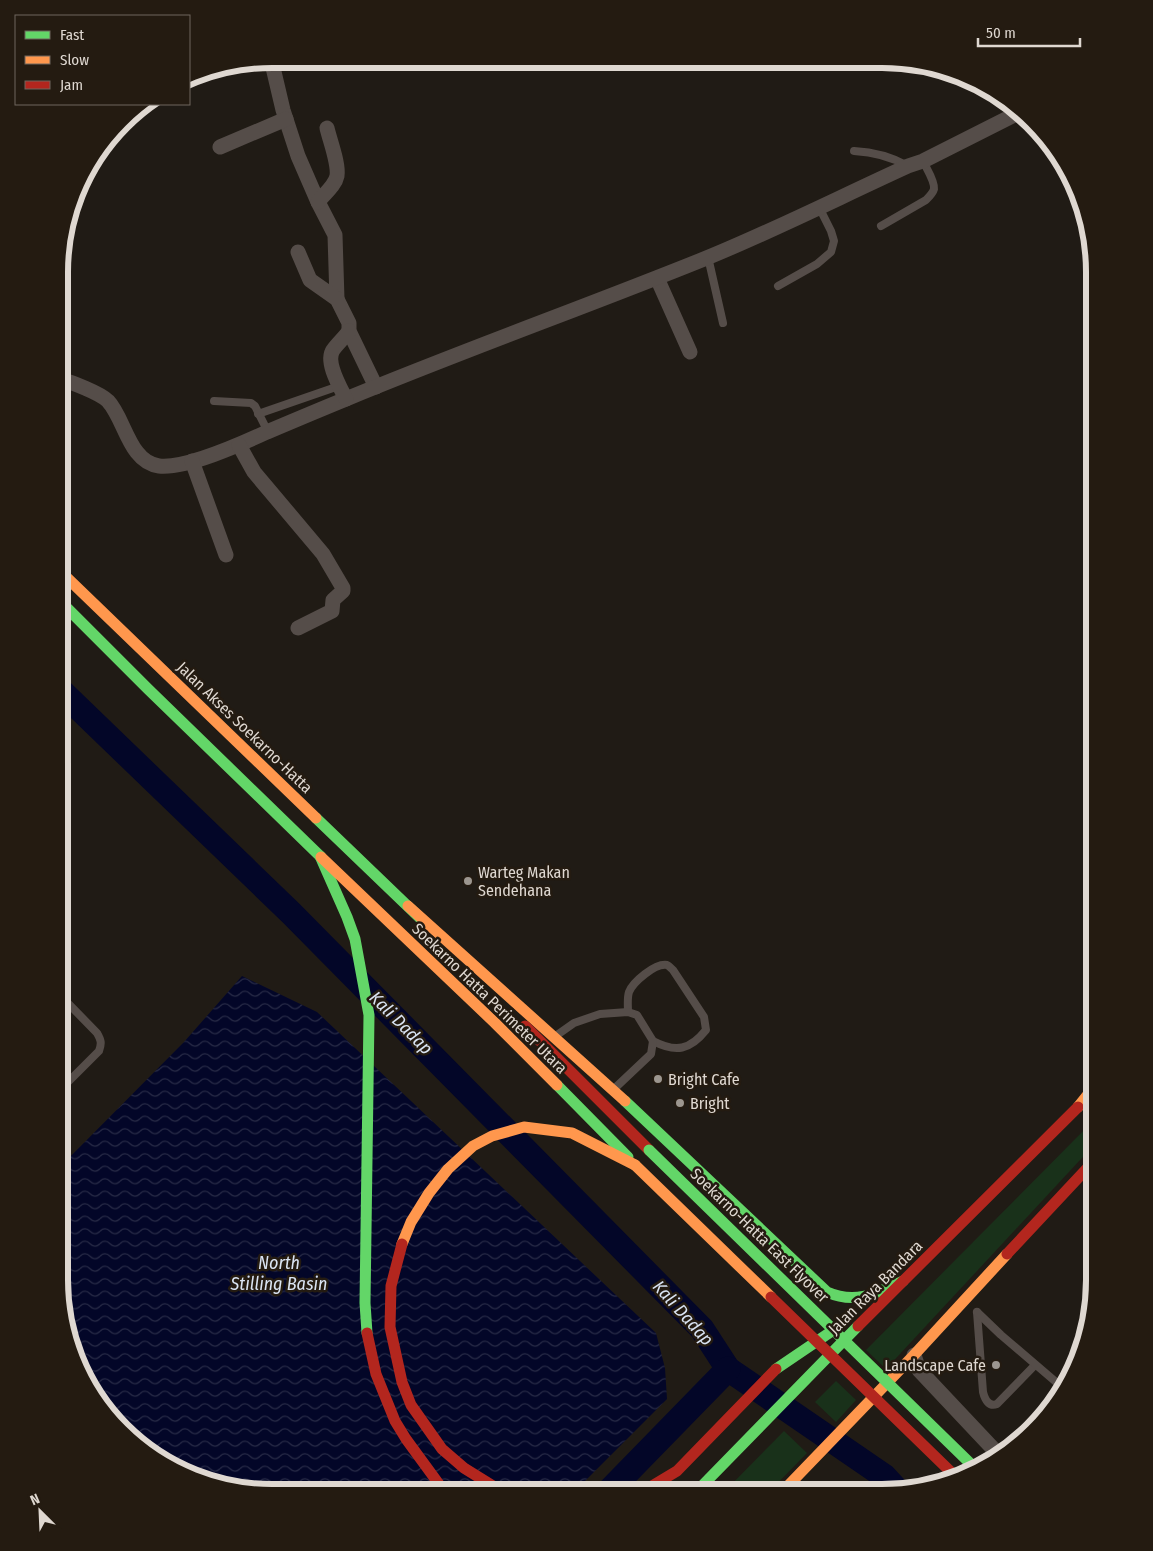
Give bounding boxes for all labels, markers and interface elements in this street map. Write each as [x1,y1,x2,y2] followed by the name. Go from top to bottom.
[15,15,190,105] legend
[978,15,1080,47] scale bar
[986,24,1016,42] text: 50 m
[60,26,84,44] text: Fast
[60,51,89,69] text: Slow
[60,76,83,94] text: Jam
[173,658,316,797] street label: Jalan Akses Soekarno-Hatta
[478,863,570,900] place label: Warteg Makan Sendehana
[462,875,474,887] marker: Warteg Makan Sendehana
[408,919,571,1078] street label: Soekarno Hatta Perimeter Utara
[365,987,437,1059] water label: Kali Dadap
[668,1070,740,1089] place label: Bright Cafe
[652,1073,664,1085] marker: Bright Cafe
[690,1094,730,1113] place label: Bright
[674,1097,686,1109] marker: Bright
[687,1164,833,1307] street label: Soekarno-Hatta East Flyover
[824,1236,926,1338] street label: Jalan Raya Bandara
[230,1252,327,1295] water label: North Stilling Basin
[648,1276,718,1350] water label: Kali Dadap
[884,1356,986,1375] place label: Landscape Cafe
[990,1359,1002,1371] marker: Landscape Cafe
[15,1486,65,1536] north arrow
[28,1490,42,1509] text: N

